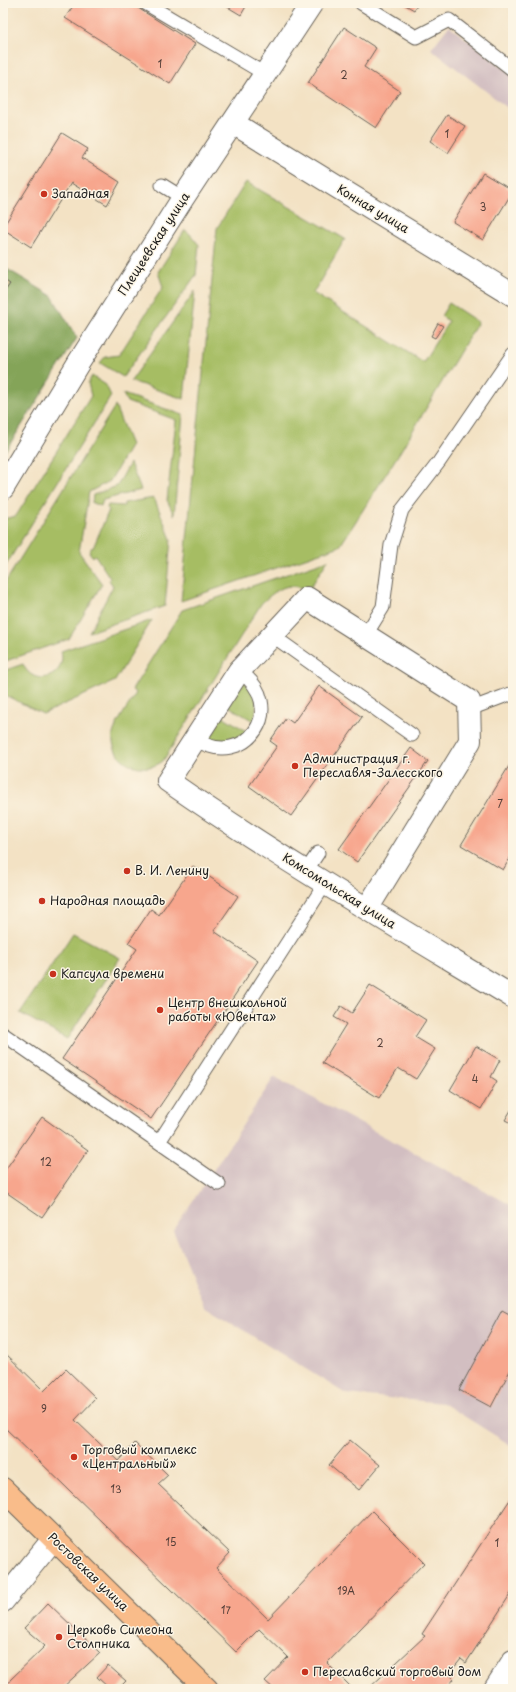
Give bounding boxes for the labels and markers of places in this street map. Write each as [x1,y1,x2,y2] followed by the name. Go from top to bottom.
[52,184,110,202] place label: Западная
[39,189,49,199] marker: Западная
[303,749,443,781] place label: Администрация г. Переславля-Залесского
[290,761,300,771] marker: Администрация г. Переславля-Залесского
[135,861,209,879] place label: В. И. Ленину
[122,866,132,876] marker: В. И. Ленину
[50,891,165,909] place label: Народная площадь
[37,896,47,906] marker: Народная площадь
[61,964,164,982] place label: Капсула времени
[48,969,58,979] marker: Капсула времени
[168,993,287,1025] place label: Центр внешкольной работы «Ювента»
[155,1005,165,1015] marker: Центр внешкольной работы «Ювента»
[82,1440,197,1472] place label: Торговый комплекс «Центральный»
[69,1452,79,1462] marker: Торговый комплекс «Центральный»
[67,1620,173,1652] place label: Церковь Симеона Столпника
[54,1632,64,1642] marker: Церковь Симеона Столпника
[313,1662,482,1680] place label: Переславский торговый дом
[300,1667,310,1677] marker: Переславский торговый дом

